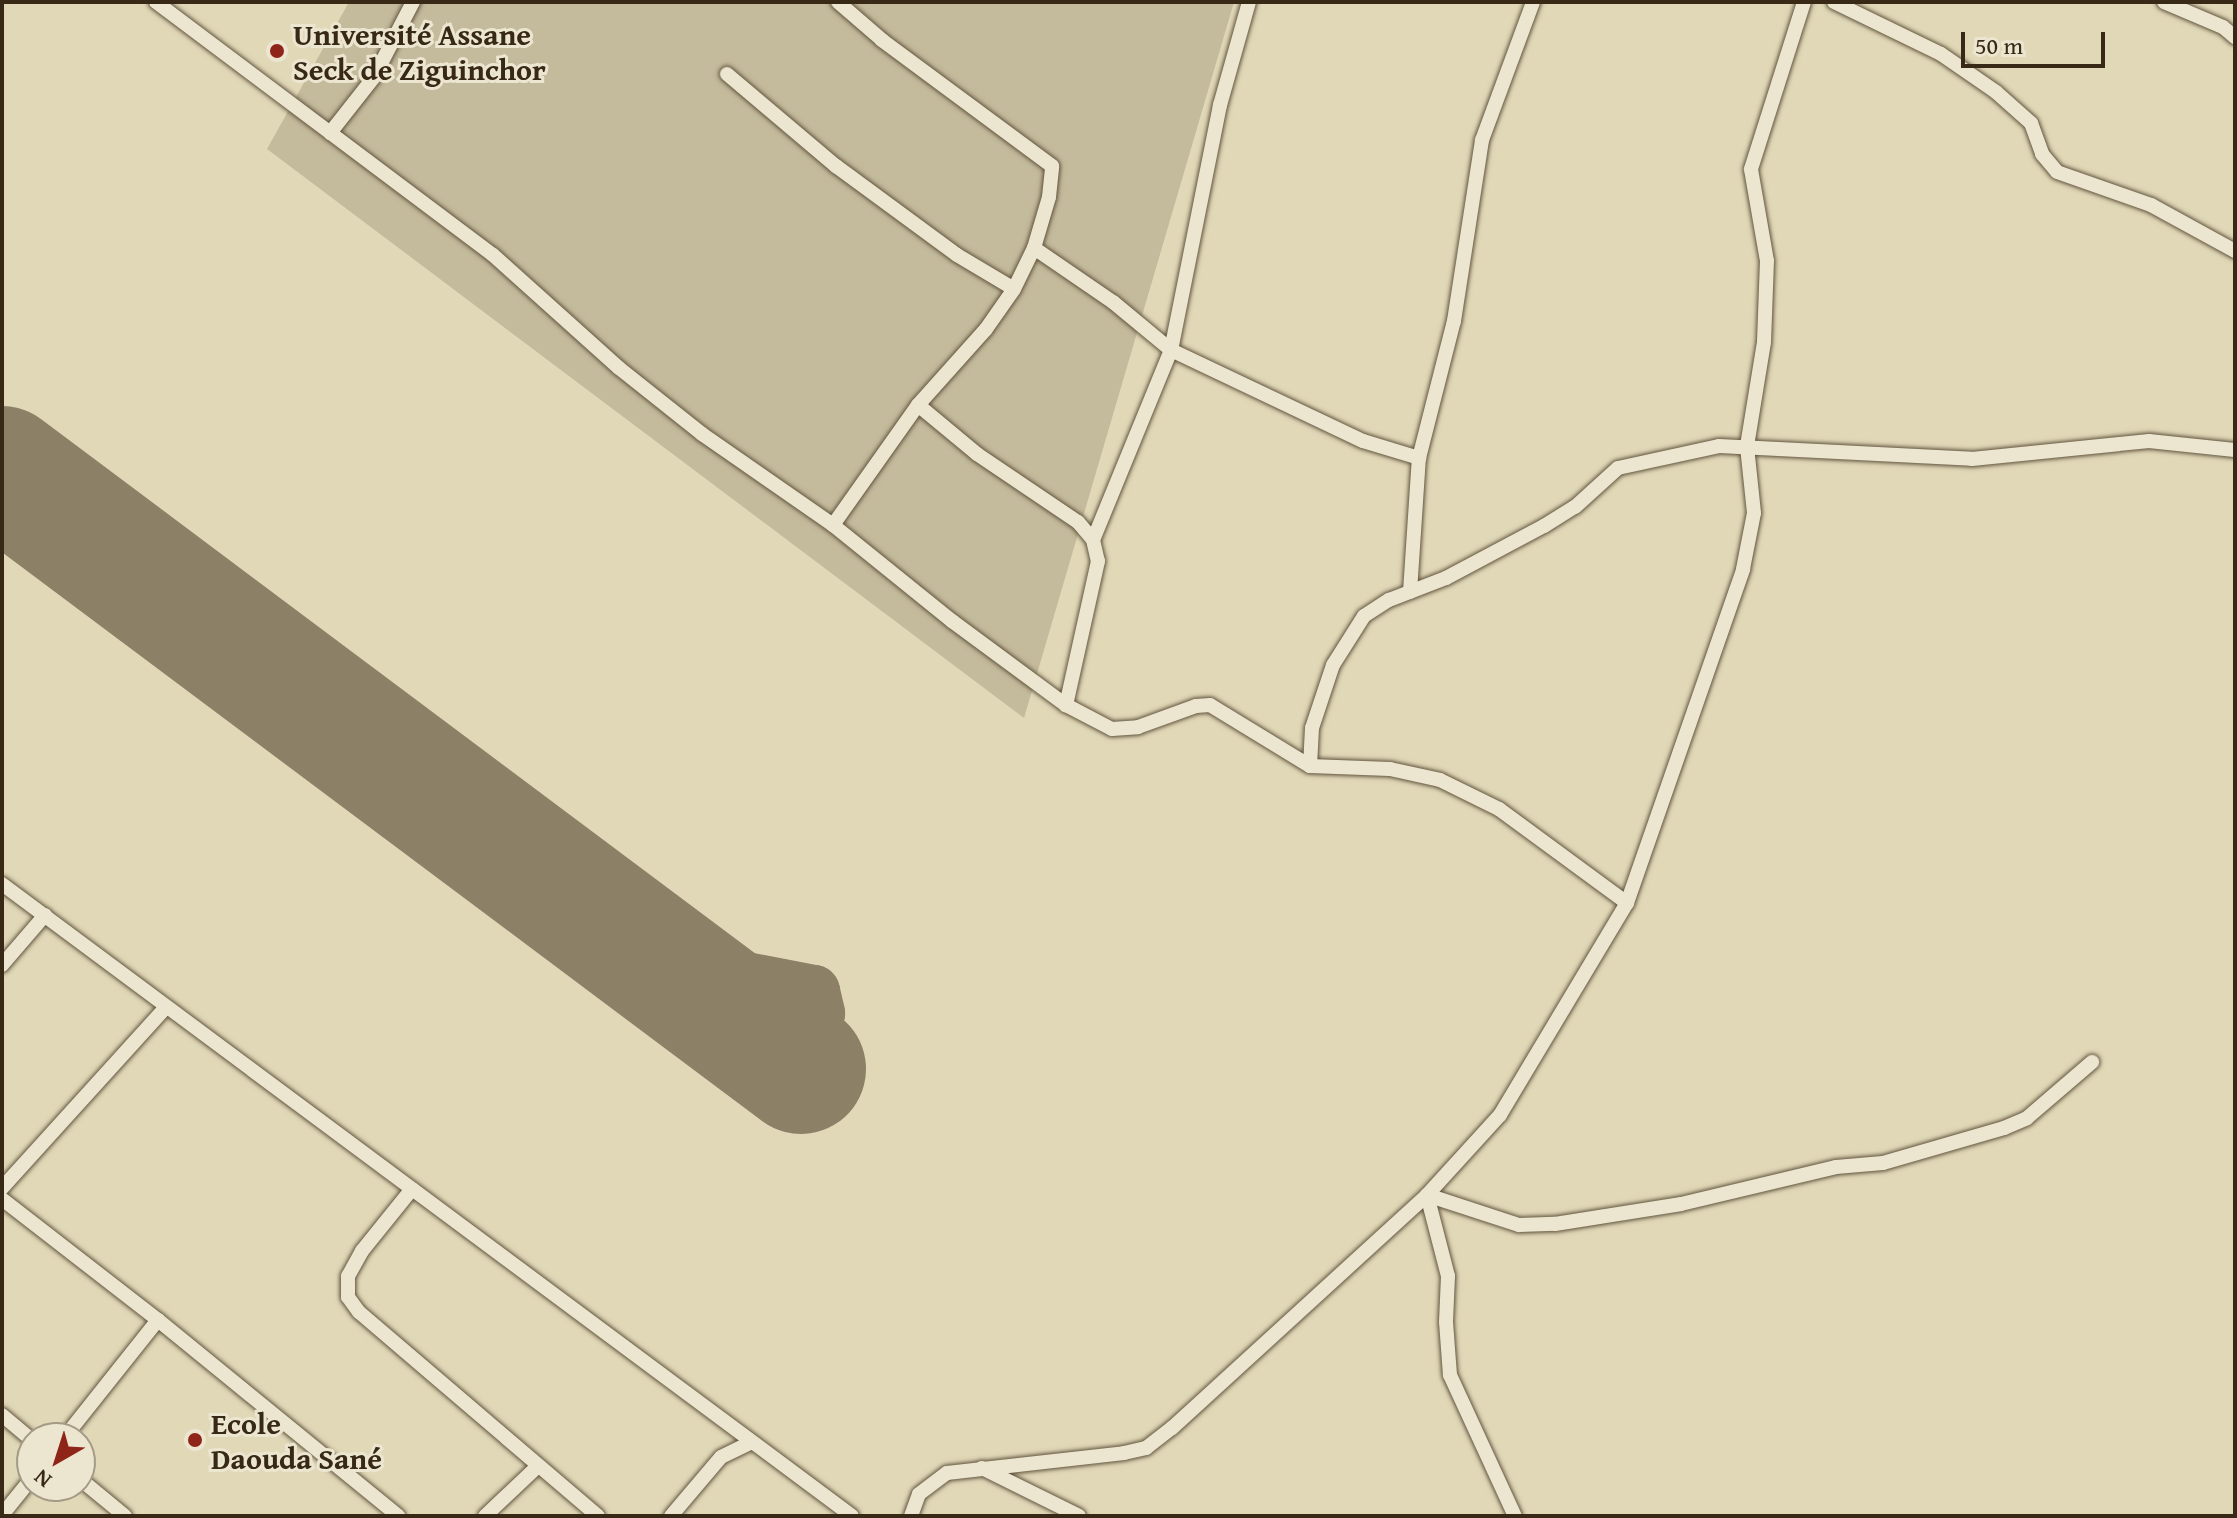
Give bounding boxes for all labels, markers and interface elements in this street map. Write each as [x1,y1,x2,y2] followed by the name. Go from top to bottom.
[293,16,546,86] place label: Université Assane Seck de Ziguinchor
[1965,16,2109,66] scale bar
[1975,28,2023,63] text: 50 m
[268,42,286,60] marker: Université Assane Seck de Ziguinchor
[211,1405,382,1476] place label: Ecole Daouda Sané
[16,1422,96,1502] north arrow
[186,1431,204,1449] marker: Ecole Daouda Sané
[26,1462,58,1496] text: N

